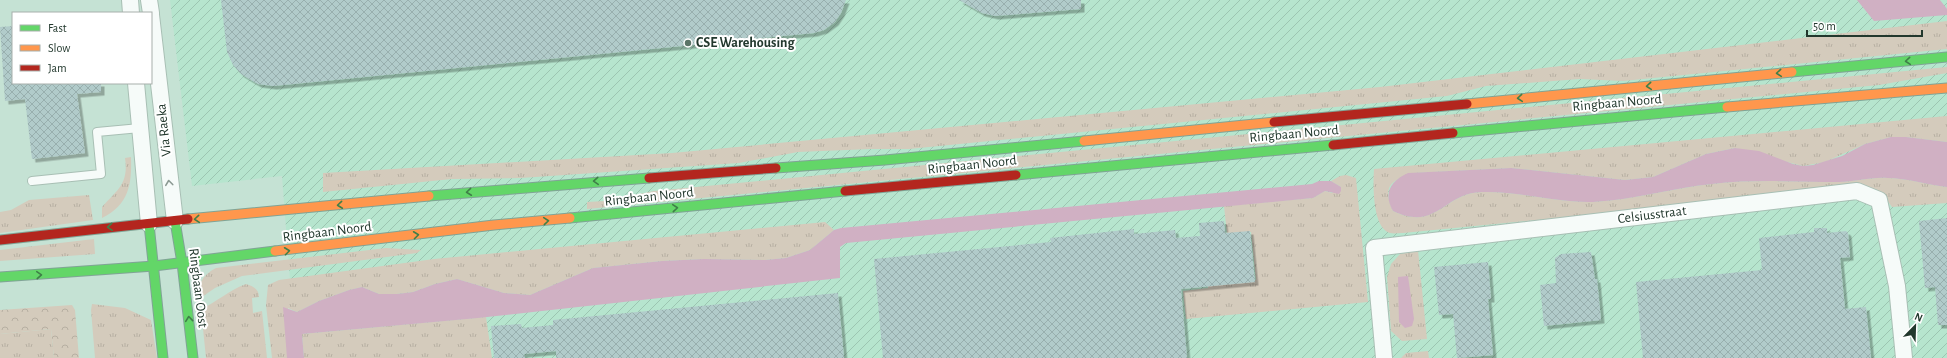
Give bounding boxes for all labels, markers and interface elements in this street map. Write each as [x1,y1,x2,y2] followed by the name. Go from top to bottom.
[12,12,152,84] legend
[1807,12,1922,38] scale bar
[1813,20,1836,32] text: 50 m
[48,22,67,34] text: Fast
[696,36,795,50] place label: CSE Warehousing
[683,38,693,48] marker: CSE Warehousing
[48,42,70,54] text: Slow
[1905,56,1911,65] one-way arrow
[48,62,67,74] text: Jam
[1776,68,1782,77] one-way arrow
[1646,81,1652,90] one-way arrow
[1572,92,1662,114] street label: Ringbaan Noord
[1517,93,1523,102] one-way arrow
[154,102,174,157] street label: Via Raeka
[1249,123,1339,145] street label: Ringbaan Noord
[927,153,1017,177] street label: Ringbaan Noord
[593,176,599,185] one-way arrow
[165,179,174,186] one-way arrow
[604,185,694,209] street label: Ringbaan Noord
[466,187,472,196] one-way arrow
[337,200,343,209] one-way arrow
[672,204,678,213] one-way arrow
[1617,204,1688,226] street label: Celsiusstraat
[194,215,200,224] one-way arrow
[543,216,549,225] one-way arrow
[282,220,372,244] street label: Ringbaan Noord
[107,222,113,231] one-way arrow
[413,231,419,240] one-way arrow
[186,247,210,329] street label: Ringbaan Oost
[284,247,291,256] one-way arrow
[36,270,42,279] one-way arrow
[1895,306,1935,346] north arrow
[1913,311,1924,324] text: N
[184,316,193,322] one-way arrow

